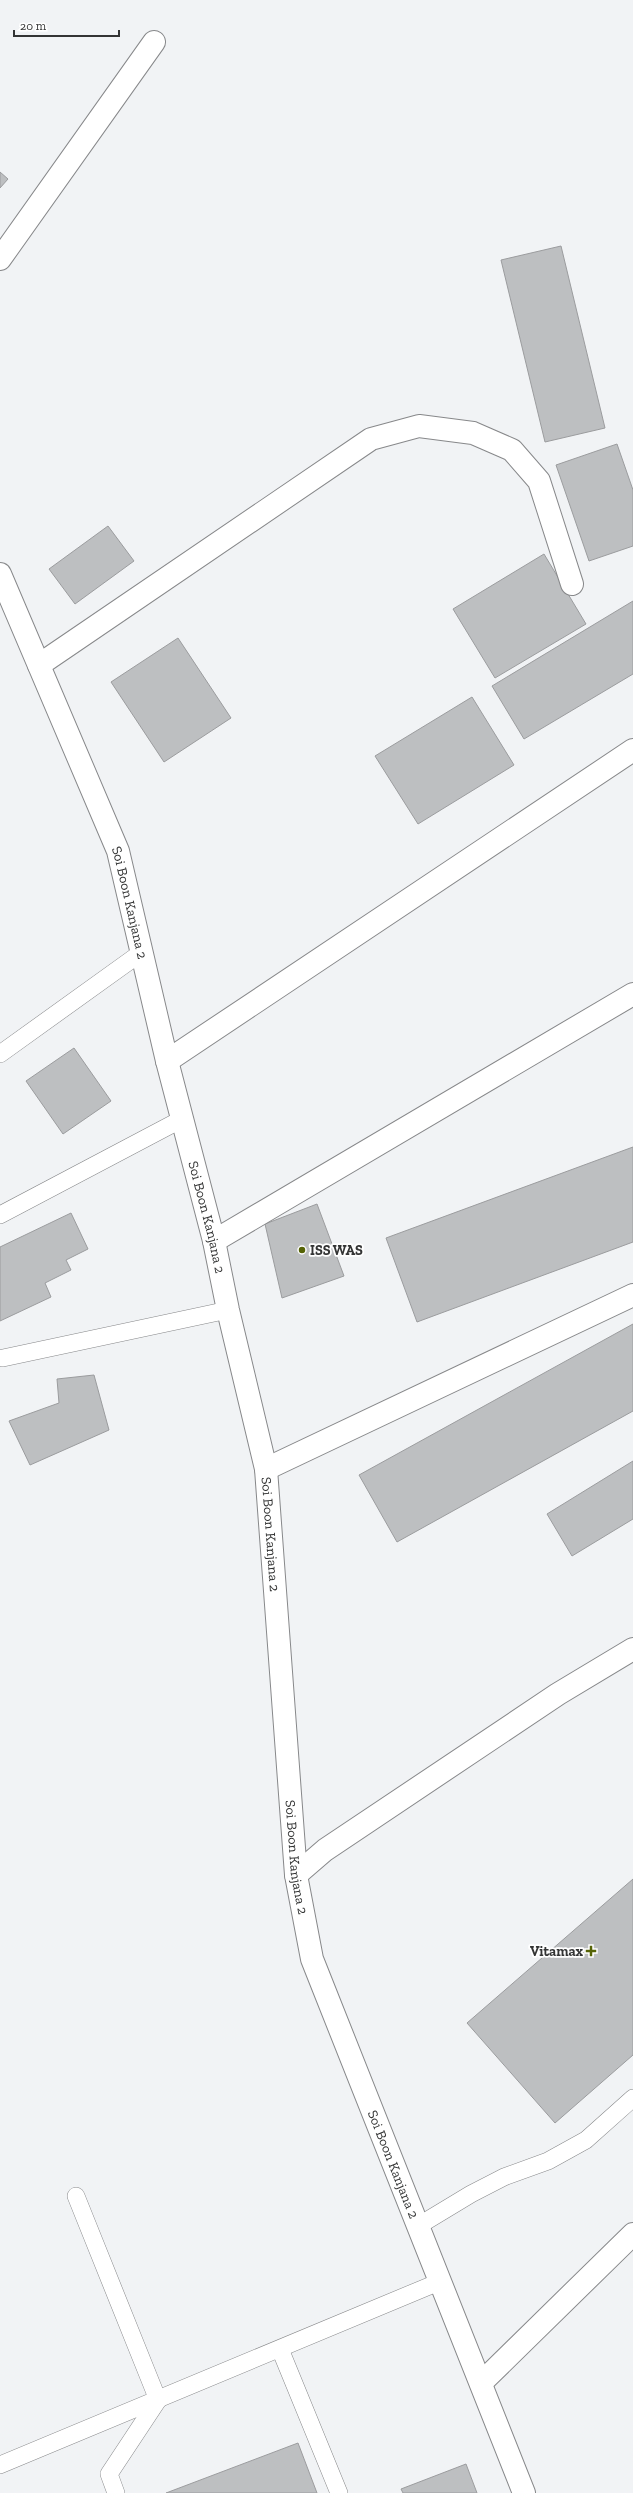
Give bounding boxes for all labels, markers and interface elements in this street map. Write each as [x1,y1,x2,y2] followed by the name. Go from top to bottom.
[14,12,119,38] scale bar
[20,19,47,33] text: 20 m
[108,844,151,961] street label: Soi Boon Kanjana 2
[184,1159,228,1275] street label: Soi Boon Kanjana 2
[310,1242,363,1259] place label: ISS WAS
[297,1245,307,1255] marker: ISS WAS
[258,1476,283,1592] street label: Soi Boon Kanjana 2
[281,1799,311,1916] street label: Soi Boon Kanjana 2
[530,1943,583,1960] place label: Vitamax
[586,1946,596,1956] marker: Vitamax
[364,2108,422,2221] street label: Soi Boon Kanjana 2

